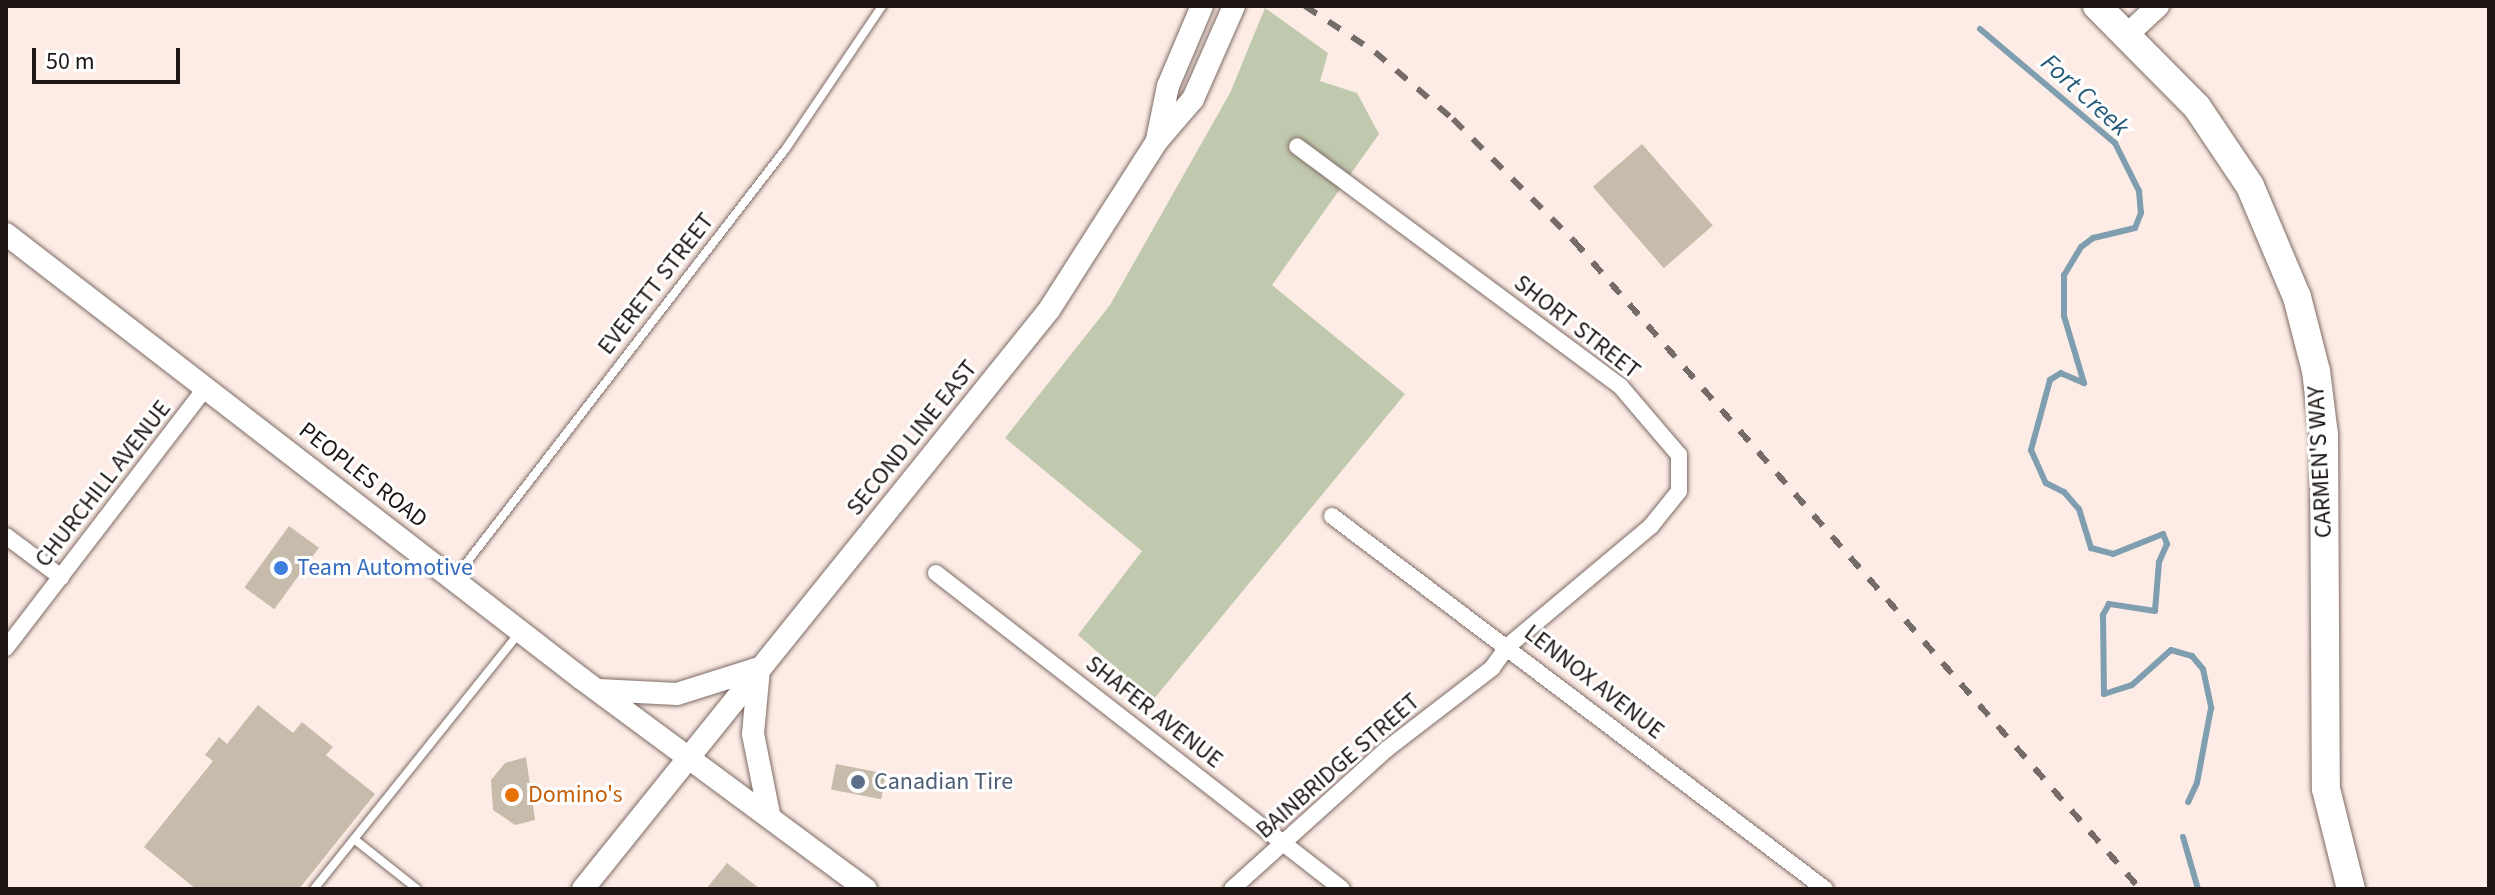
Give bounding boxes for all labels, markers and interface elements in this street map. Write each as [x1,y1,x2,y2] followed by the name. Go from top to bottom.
[36,32,184,82] scale bar
[46,44,95,79] text: 50 m
[2034,47,2136,143] water label: Fort Creek
[592,208,720,360] street label: EVERETT STREET
[1508,269,1646,385] street label: SHORT STREET
[841,355,983,521] street label: SECOND LINE EAST
[2302,385,2338,539] street label: CARMEN'S WAY
[29,395,177,573] street label: CHURCHILL AVENUE
[293,416,433,534] street label: PEOPLES ROAD
[297,554,473,582] place label: Team Automotive
[272,559,290,577] marker: Team Automotive
[1518,619,1670,745] street label: LENNOX AVENUE
[1080,650,1228,774] street label: SHAFER AVENUE
[1250,687,1426,845] street label: BAINBRIDGE STREET
[874,768,1013,796] place label: Canadian Tire
[849,773,867,791] marker: Canadian Tire
[528,781,623,809] place label: Domino's
[503,786,521,804] marker: Domino's

